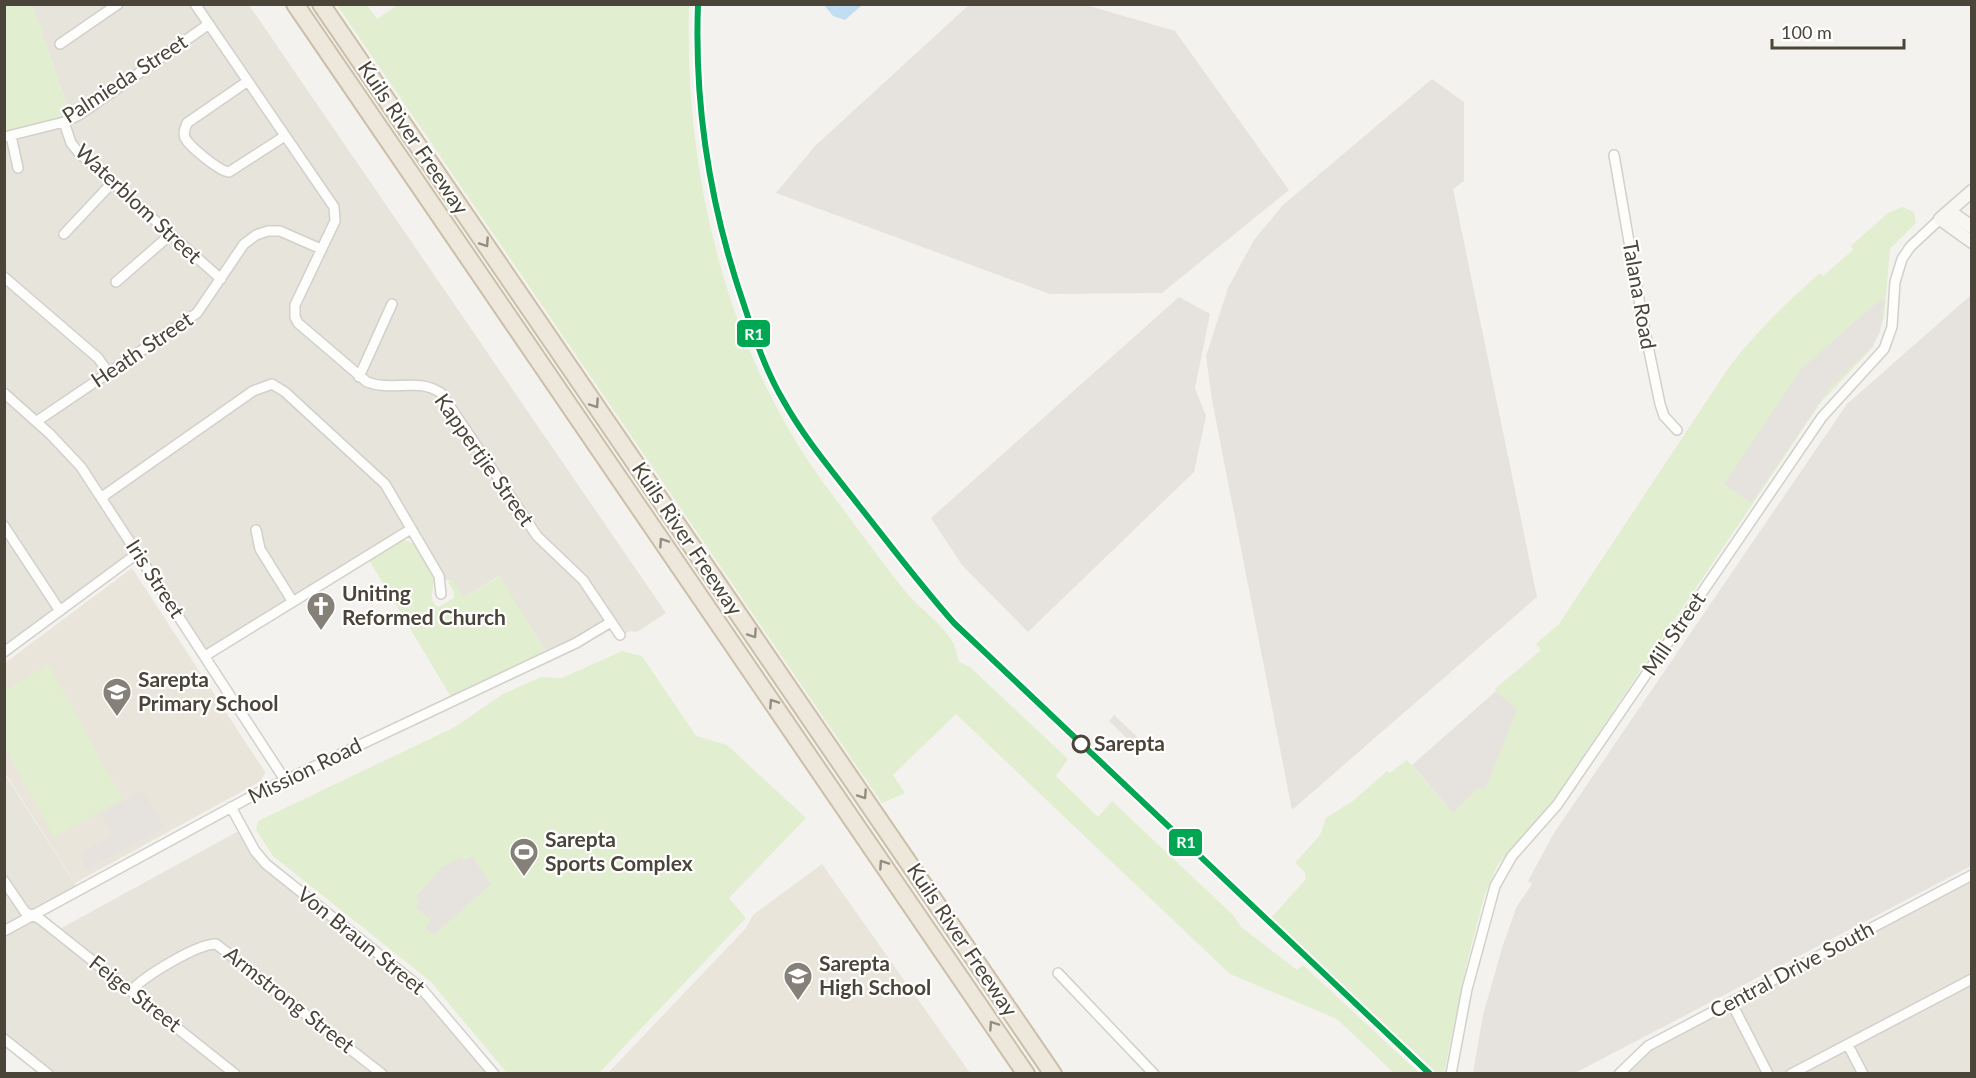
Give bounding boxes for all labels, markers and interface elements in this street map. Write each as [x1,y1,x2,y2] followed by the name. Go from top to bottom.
[1772,12,1904,50] scale bar
[1781,21,1832,43] text: 100 m
[57,28,192,127] street label: Palmieda Street
[354,56,475,219] street label: Kuils River Freeway
[71,138,208,268] street label: Waterblom Street
[478,237,489,248] one-way arrow
[1619,238,1662,351] street label: Talana Road
[86,305,197,392] street label: Heath Street
[736,319,771,348] line badge: R1
[744,324,764,343] text: R1
[430,388,540,531] street label: Kappertjie Street
[588,397,599,408] one-way arrow
[628,457,749,620] street label: Kuils River Freeway
[122,534,191,622] street label: Iris Street
[659,538,670,549] one-way arrow
[342,580,506,629] place label: Uniting Reformed Church
[1636,586,1710,680] street label: Mill Street
[305,590,337,632] church icon: Uniting Reformed Church
[746,628,757,639] one-way arrow
[138,666,279,715] place label: Sarepta Primary School
[101,676,133,718] school or university icon: Sarepta Primary School
[769,699,780,710] one-way arrow
[1094,730,1165,755] place label: Sarepta
[244,731,365,808] street label: Mission Road
[1072,735,1090,753] marker: Sarepta
[856,789,867,800] one-way arrow
[545,826,693,875] place label: Sarepta Sports Complex
[1168,828,1203,857] line badge: R1
[1176,832,1196,851] text: R1
[508,836,540,878] sports icon: Sarepta Sports Complex
[903,858,1024,1021] street label: Kuils River Freeway
[879,860,890,871] one-way arrow
[293,881,431,999] street label: Von Braun Street
[1705,915,1877,1022] street label: Central Drive South
[220,940,360,1058] street label: Armstrong Street
[85,949,187,1037] street label: Feige Street
[819,950,931,999] place label: Sarepta High School
[782,960,814,1002] school or university icon: Sarepta High School
[989,1021,1000,1032] one-way arrow

